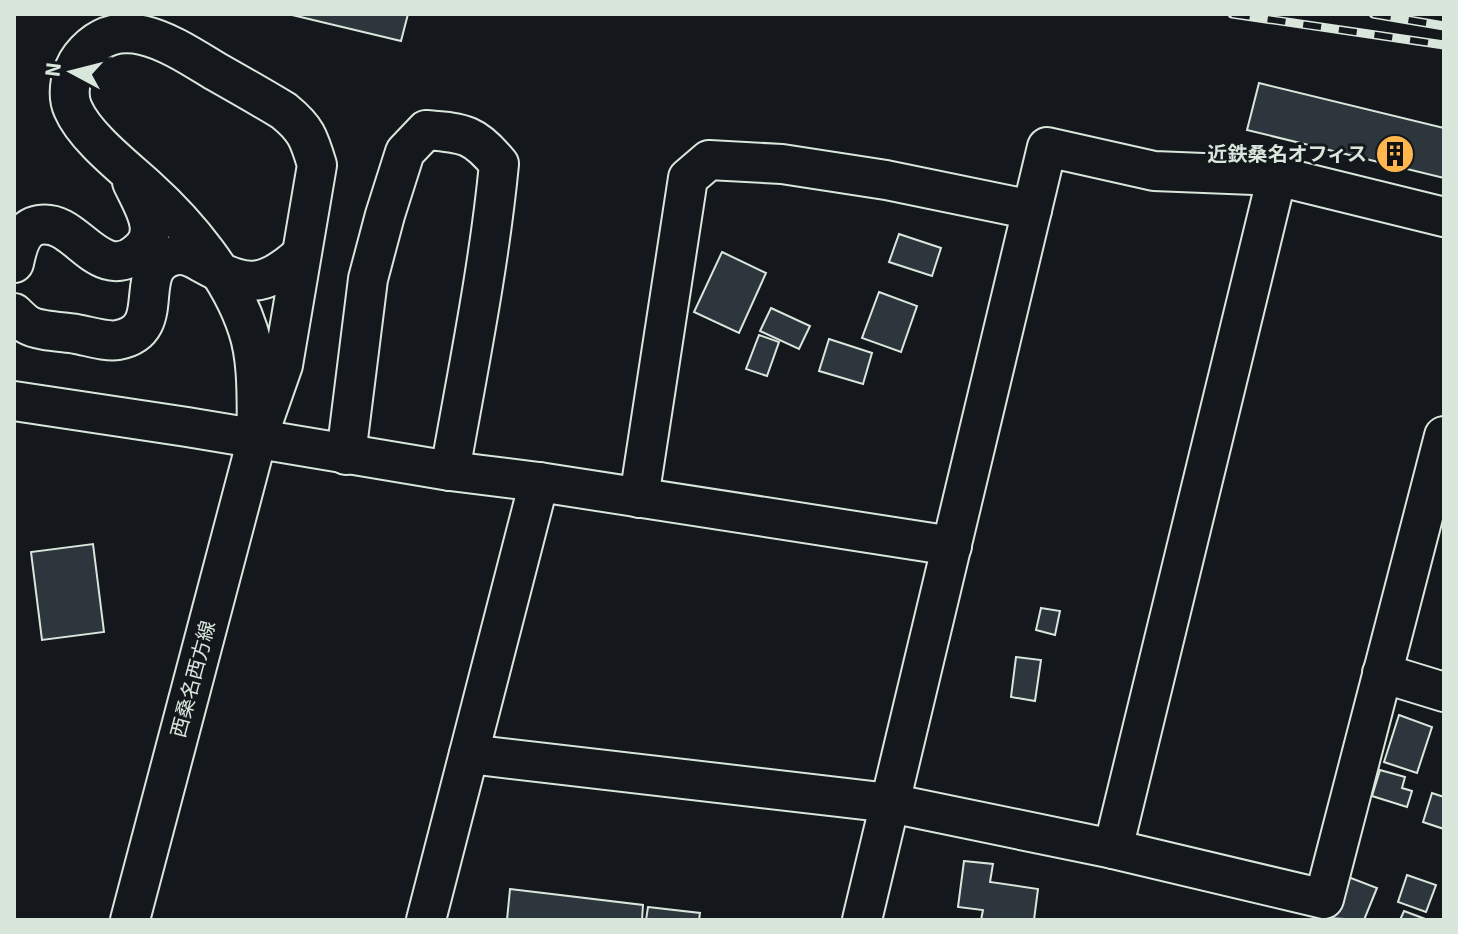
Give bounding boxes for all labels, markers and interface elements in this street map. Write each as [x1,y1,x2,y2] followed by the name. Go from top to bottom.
[32,32,112,112] north arrow
[36,60,70,79] text: N
[1374,133,1416,175] building icon: 近鉄桑名オフィス
[1207,141,1367,169] place label: 近鉄桑名オフィス
[165,618,223,741] street label: 西桑名西方線

